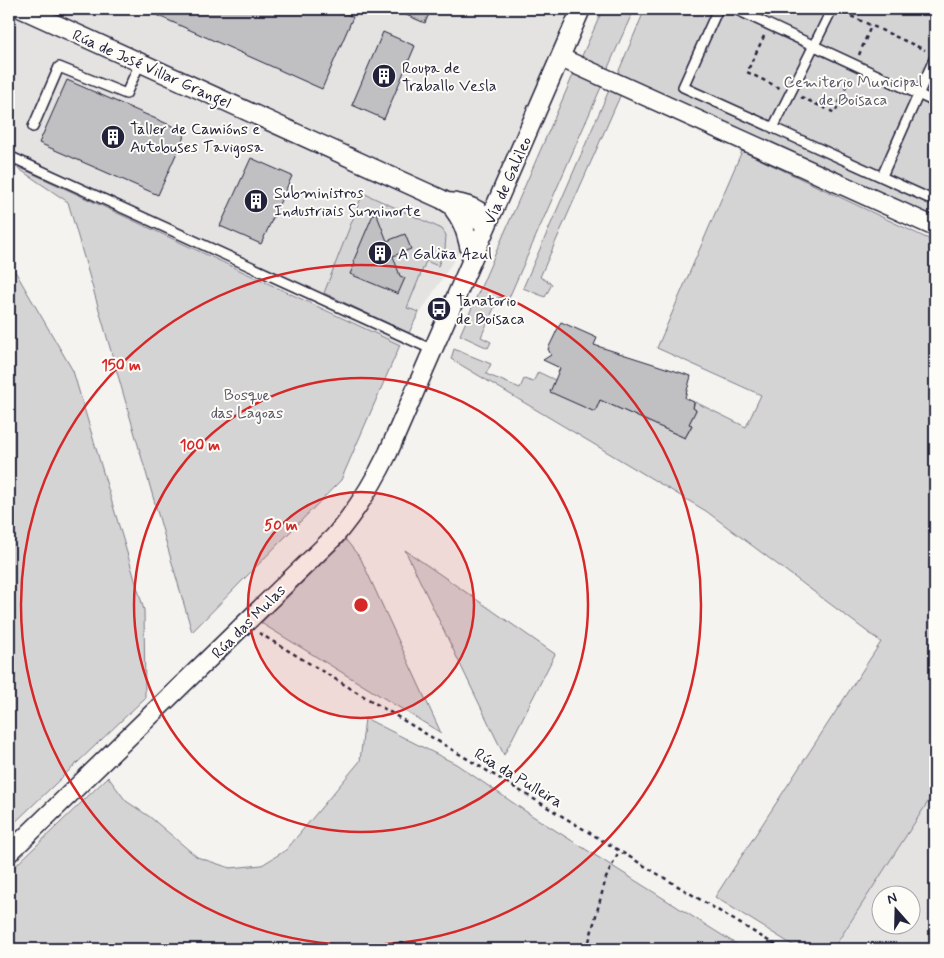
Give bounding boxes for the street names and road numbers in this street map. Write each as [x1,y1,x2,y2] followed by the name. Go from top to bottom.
[68,25,234,115] street label: Rúa de José Villar Grangel
[480,133,537,228] street label: Vía de Galileo
[207,580,291,664] street label: Rúa das Mulas
[470,744,566,813] street label: Rúa da Pulleira

